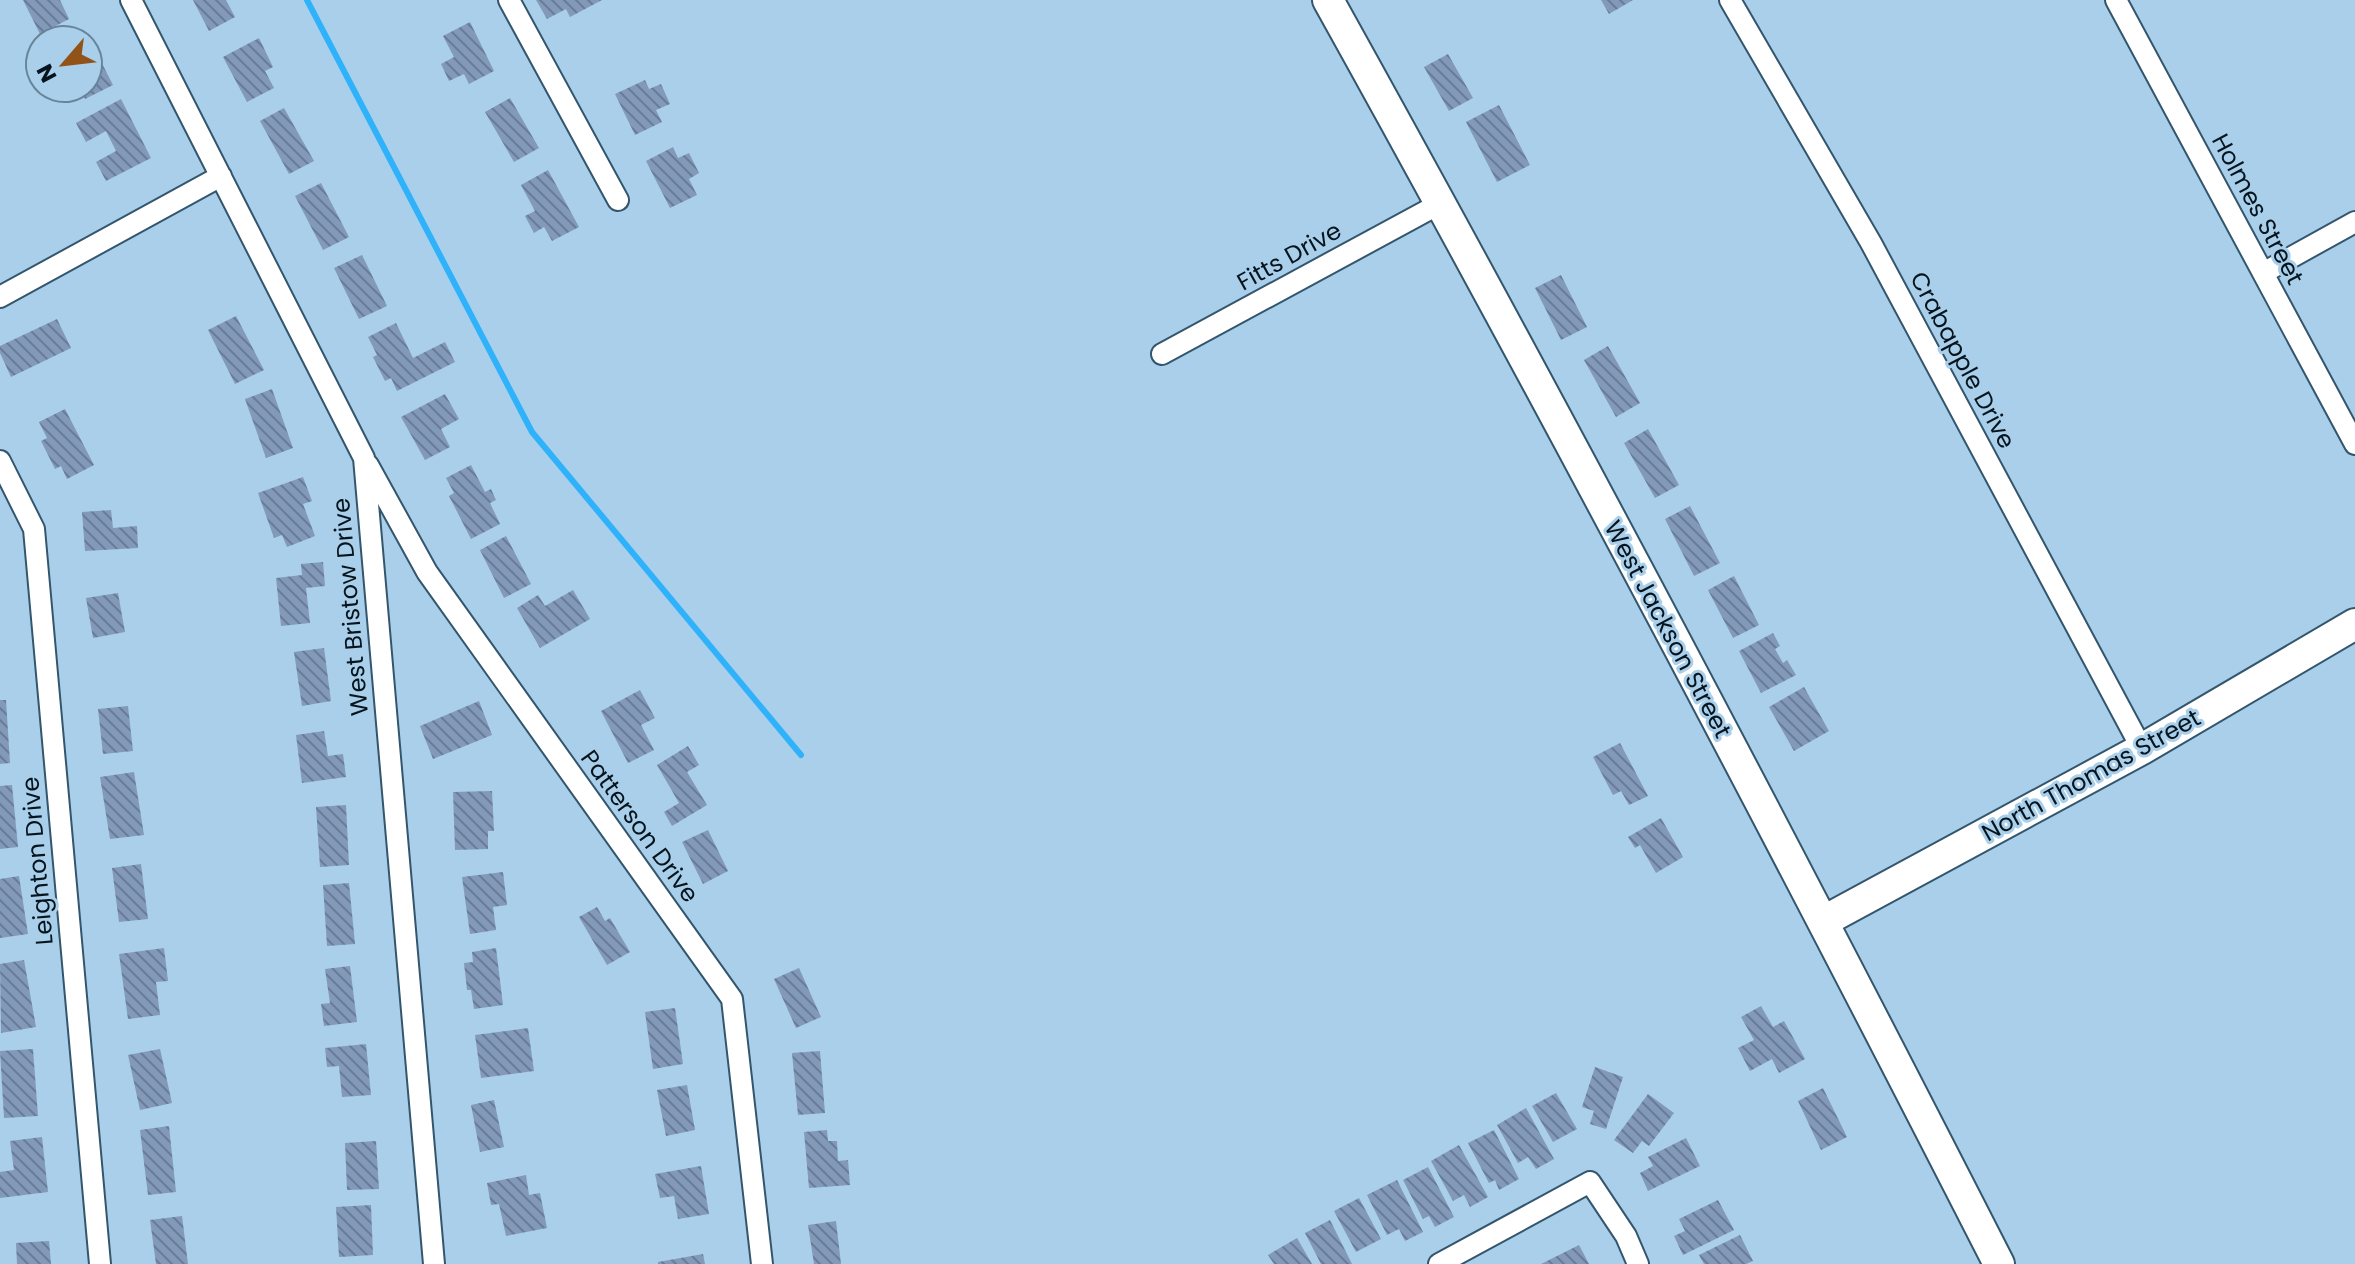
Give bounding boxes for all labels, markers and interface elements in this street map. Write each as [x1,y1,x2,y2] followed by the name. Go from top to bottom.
[24,24,104,104] north arrow
[29,59,64,88] text: N
[2204,128,2312,290] street label: Holmes Street
[1231,214,1347,298] street label: Fitts Drive
[1902,266,2024,454] street label: Crabapple Drive
[324,497,376,717] street label: West Bristow Drive
[1597,515,1739,743] street label: West Jackson Street
[1976,701,2206,849] street label: North Thomas Street
[573,743,707,909] street label: Patterson Drive
[13,775,61,947] street label: Leighton Drive

